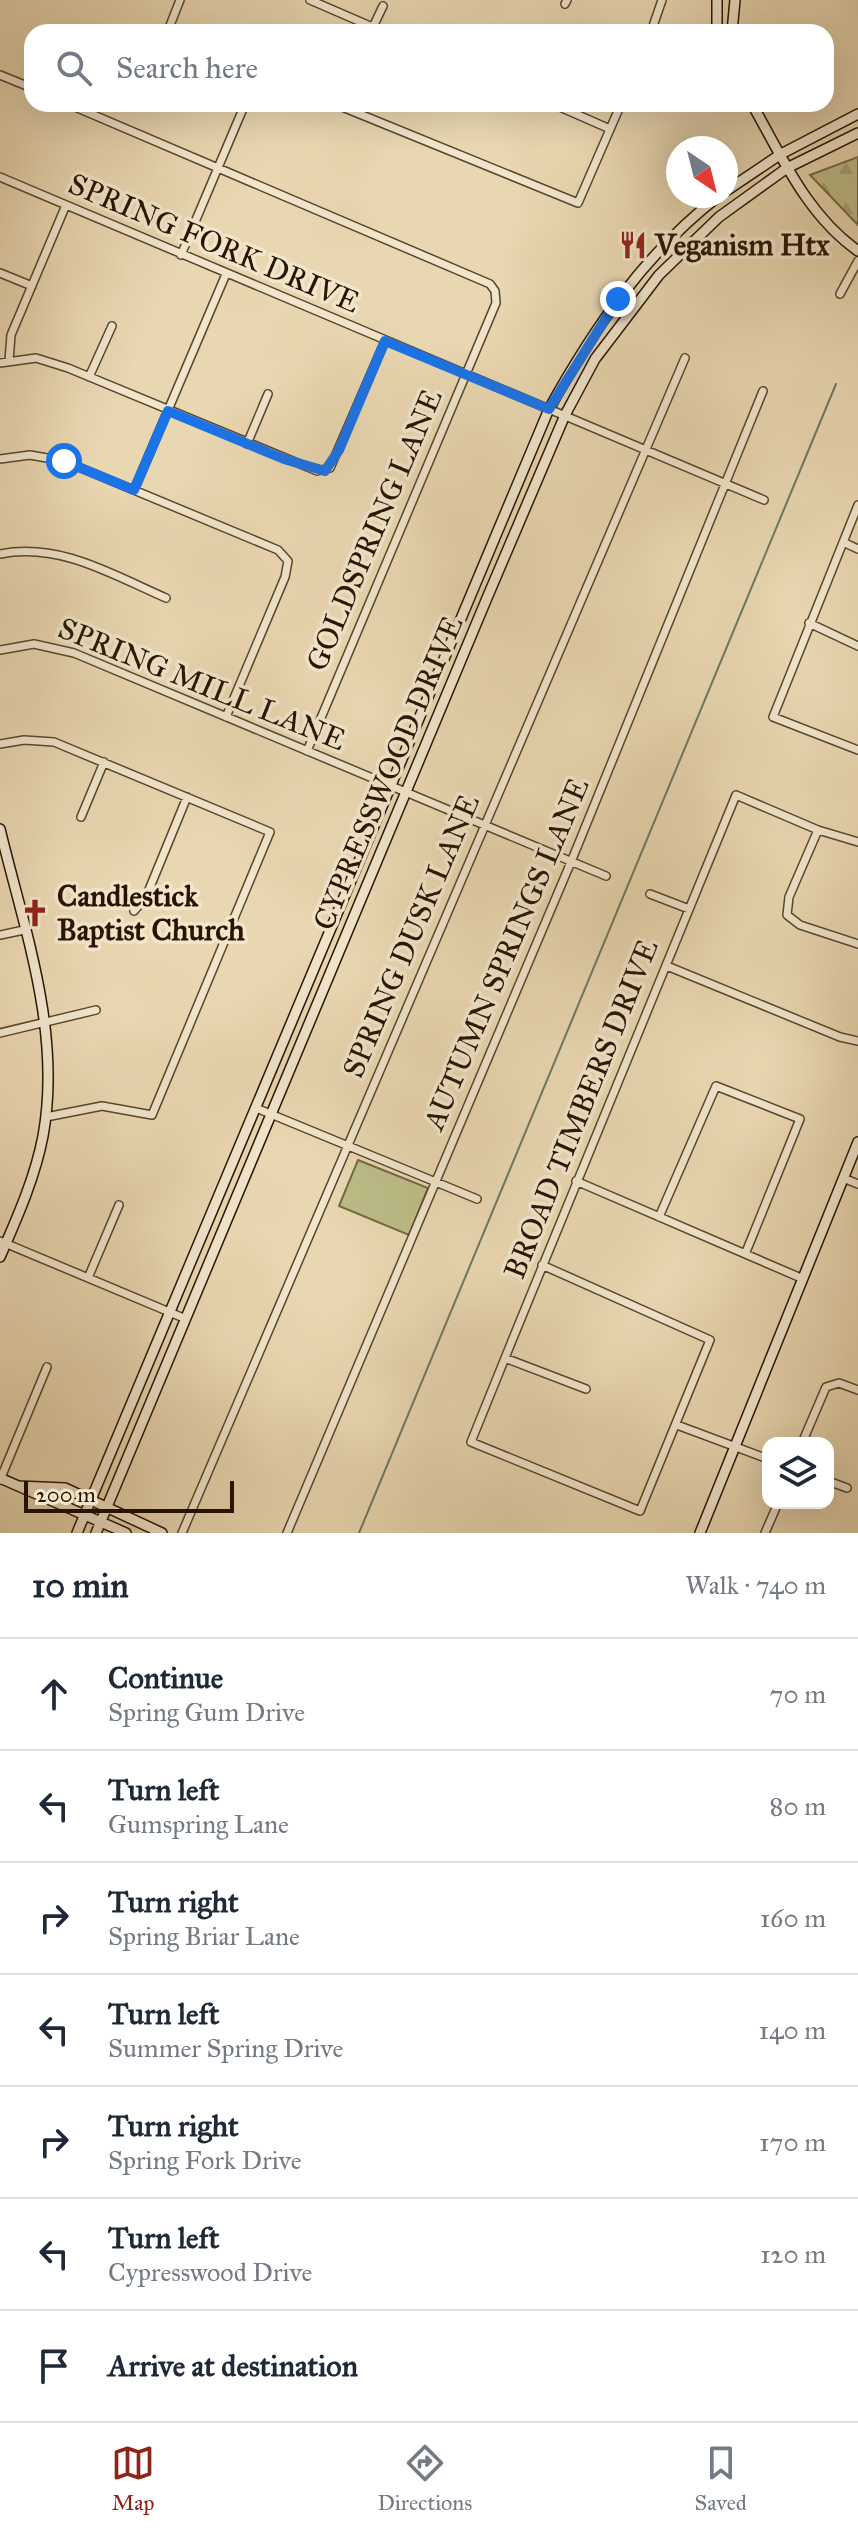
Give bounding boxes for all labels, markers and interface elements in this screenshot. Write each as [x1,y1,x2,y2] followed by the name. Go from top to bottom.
[24,24,834,112] search box
[52,46,96,90] icon: search
[116,50,258,86] text: Search here
[666,136,738,208] north arrow
[63,165,365,321] street label: SPRING FORK DRIVE
[654,227,830,263] place label: Veganism Htx
[618,230,648,260] restaurant icon: Veganism Htx
[600,281,636,317] route end
[298,384,450,676] street label: GOLDSPRING LANE
[46,443,82,479] route start
[53,610,351,758] street label: SPRING MILL LANE
[305,611,471,935] street label: CYPRESSWOOD DRIVE
[415,773,597,1137] street label: AUTUMN SPRINGS LANE
[335,789,487,1083] street label: SPRING DUSK LANE
[57,878,245,948] place label: Candlestick Baptist Church
[20,898,50,928] church icon: Candlestick Baptist Church
[496,934,666,1284] street label: BROAD TIMBERS DRIVE
[762,1437,834,1509] map controls
[762,1437,834,1509] button: layers
[24,1477,234,1513] scale bar
[36,1481,96,1508] text: 200 m
[32,1565,129,1606] text: 10 min
[685,1569,826,1601] text: Walk · 740 m
[108,1660,223,1696] text: Continue
[32,1672,76,1716] icon: ahead
[770,1678,826,1710] text: 70 m
[108,1696,305,1728] text: Spring Gum Drive
[108,1772,219,1808] text: Turn left
[32,1784,76,1828] icon: left
[770,1790,826,1822] text: 80 m
[108,1808,289,1840] text: Gumspring Lane
[108,1884,239,1920] text: Turn right
[32,1896,76,1940] icon: right
[760,1902,826,1934] text: 160 m
[108,1920,300,1952] text: Spring Briar Lane
[108,1996,219,2032] text: Turn left
[32,2008,76,2052] icon: left
[759,2014,826,2046] text: 140 m
[108,2032,343,2064] text: Summer Spring Drive
[108,2108,239,2144] text: Turn right
[32,2120,76,2164] icon: right
[759,2126,826,2158] text: 170 m
[108,2144,302,2176] text: Spring Fork Drive
[108,2220,219,2256] text: Turn left
[32,2232,76,2276] icon: left
[760,2238,826,2270] text: 120 m
[108,2256,312,2288] text: Cypresswood Drive
[32,2344,76,2388] icon: arrive
[108,2348,358,2384] text: Arrive at destination
[111,2441,155,2516] tab: Map
[377,2441,472,2516] tab: Directions
[695,2441,747,2516] tab: Saved

